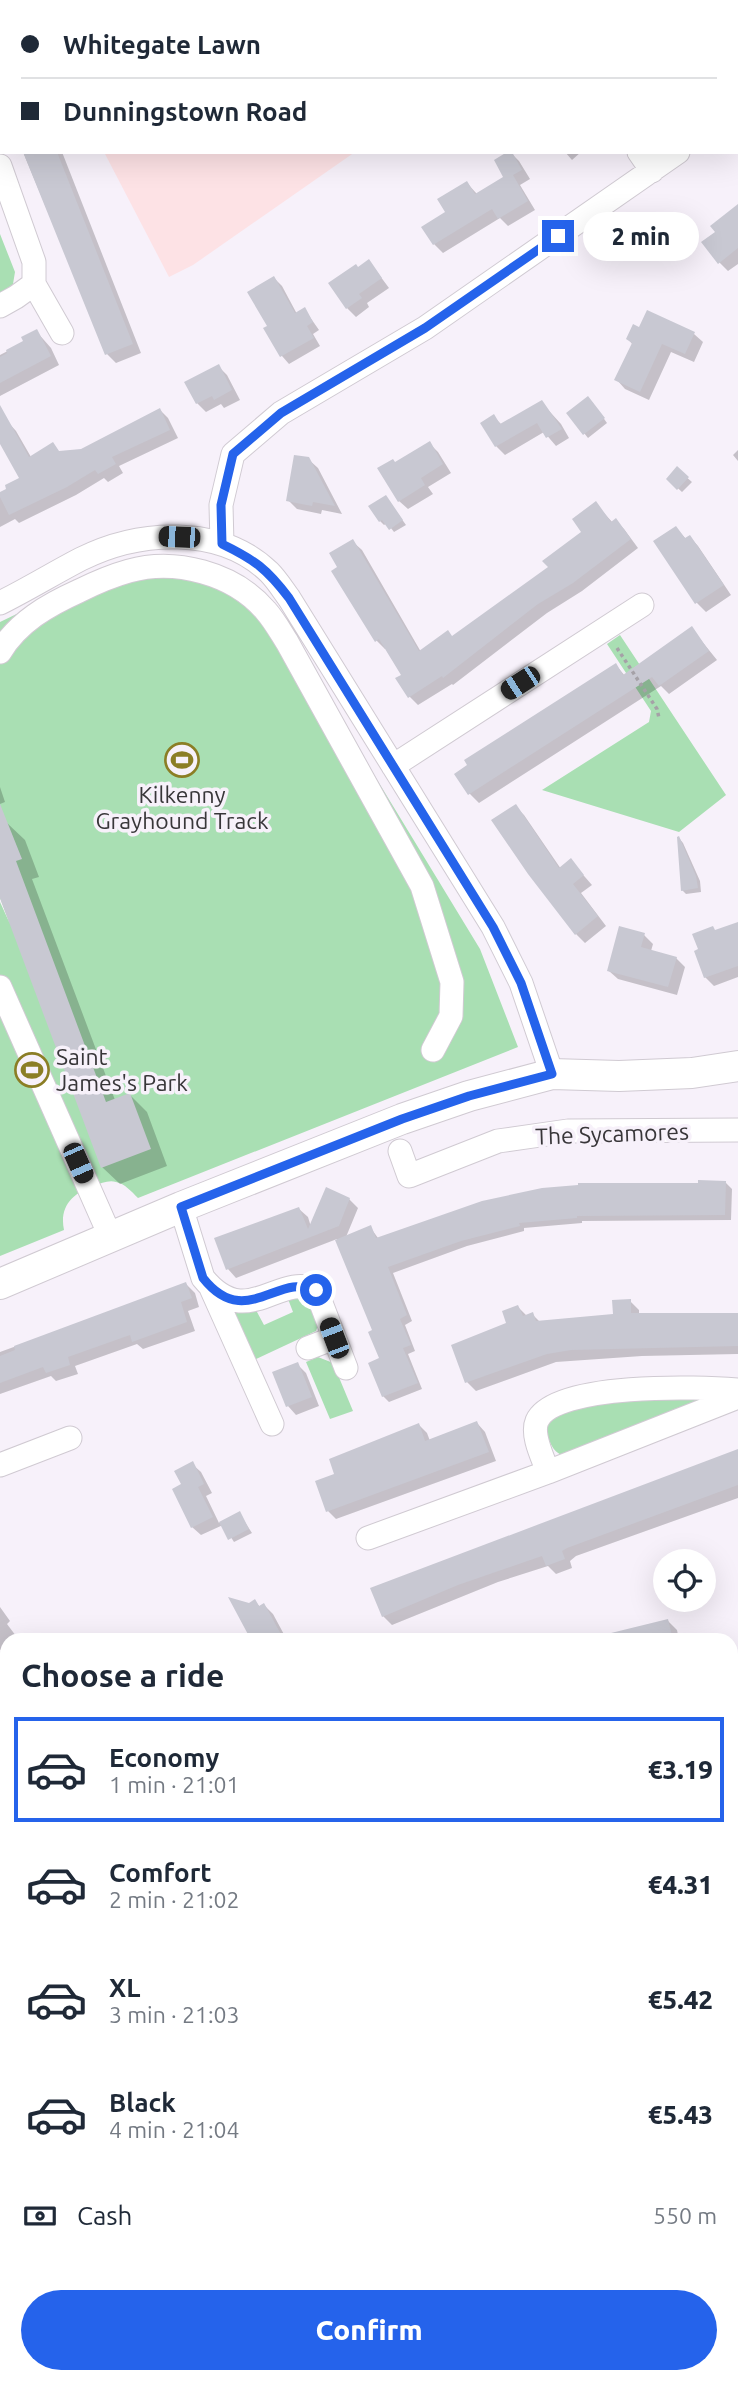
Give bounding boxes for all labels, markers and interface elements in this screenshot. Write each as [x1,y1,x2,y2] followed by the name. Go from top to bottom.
[63,30,261,59] text: Whitegate Lawn
[63,97,307,126] text: Dunningstown Road
[582,212,698,260] callout: 2 min
[542,220,574,252] route end
[612,224,670,249] text: 2 min
[158,526,201,548] car
[497,663,544,703] car
[163,741,201,779] sports icon: Kilkenny Grayhound Track
[95,782,269,833] place label: Kilkenny Grayhound Track
[56,1044,188,1095] place label: Saint James's Park
[13,1051,51,1089] sports icon: Saint James's Park
[535,1118,689,1149] street label: The Sycamores
[60,1140,97,1186] car
[300,1274,332,1306] route start
[317,1315,352,1361] car
[653,1549,716,1612] map controls
[653,1549,716,1612] button: locate
[21,1657,224,1693] text: Choose a ride
[25,1738,88,1801] icon: car
[109,1743,219,1772] text: Economy
[648,1755,713,1784] text: €3.19
[109,1772,240,1797] text: 1 min · 21:01
[25,1853,88,1916] icon: car
[109,1858,212,1887] text: Comfort
[648,1870,713,1899] text: €4.31
[109,1887,240,1912] text: 2 min · 21:02
[25,1968,88,2031] icon: car
[109,1973,140,2002] text: XL
[648,1985,713,2014] text: €5.42
[109,2002,240,2027] text: 3 min · 21:03
[25,2083,88,2146] icon: car
[109,2088,176,2117] text: Black
[648,2100,713,2129] text: €5.43
[109,2117,240,2142] text: 4 min · 21:04
[21,2197,59,2235] icon: cash
[77,2201,132,2230] text: Cash
[653,2203,717,2228] text: 550 m
[21,2290,717,2370] button: Confirm

